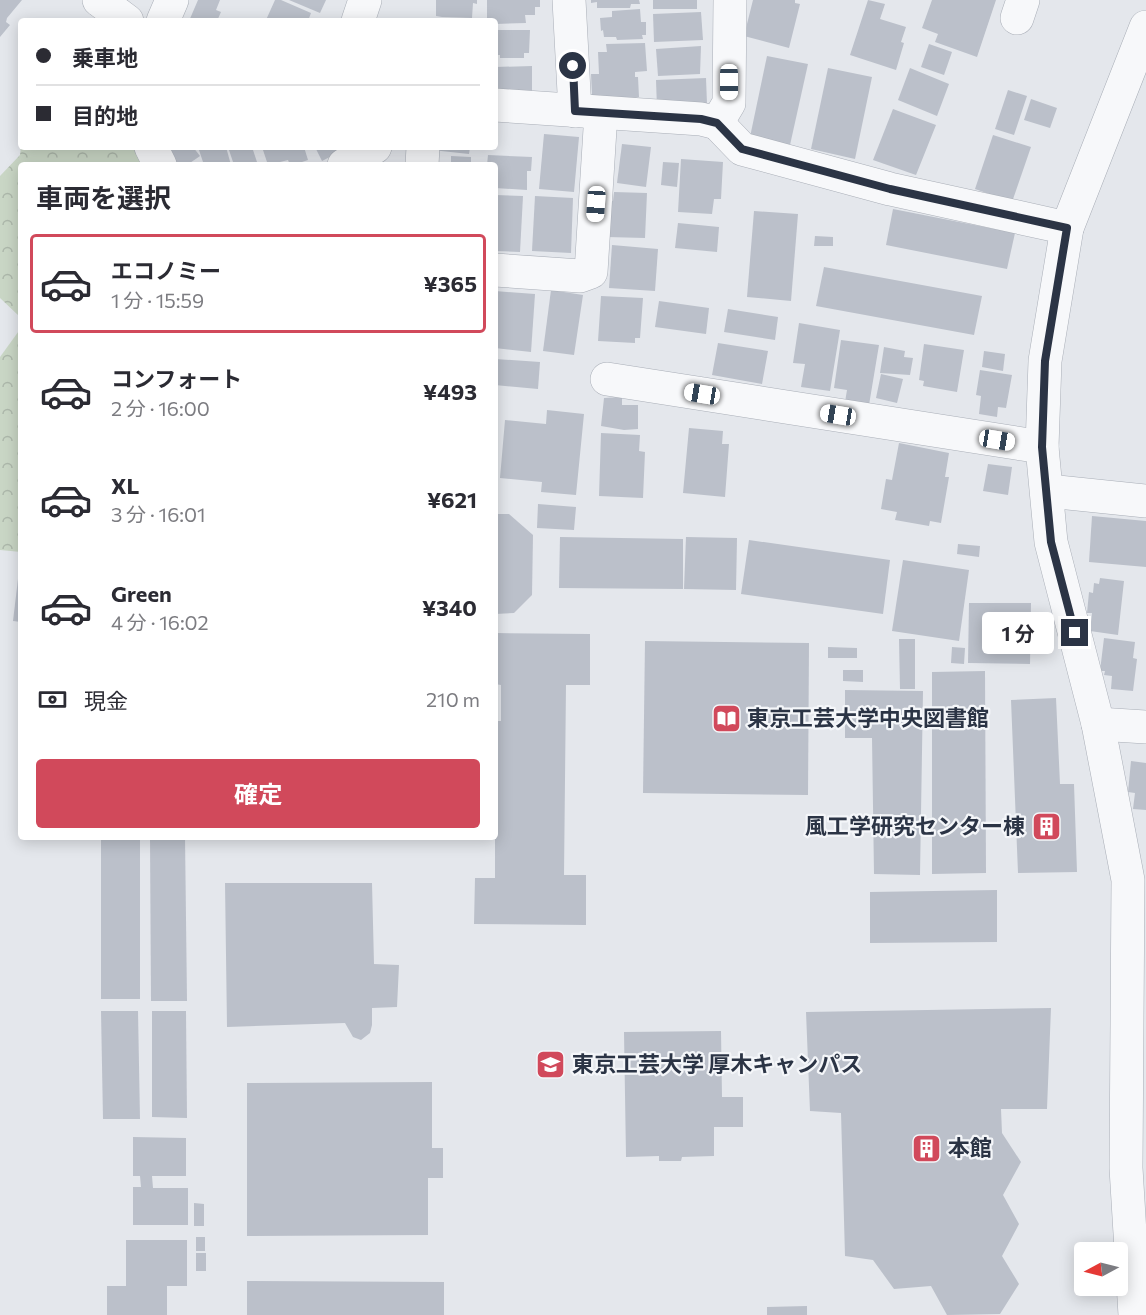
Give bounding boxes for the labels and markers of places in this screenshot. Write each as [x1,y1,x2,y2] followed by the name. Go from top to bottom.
[710,702,742,734] library icon: 東京工芸大学中央図書館
[747,704,989,731] place label: 東京工芸大学中央図書館
[1030,810,1062,842] building icon: 風工学研究センター棟
[805,812,1025,839] place label: 風工学研究センター棟
[535,1048,567,1080] school or university icon: 東京工芸大学 厚木キャンパス
[572,1050,862,1077] place label: 東京工芸大学 厚木キャンパス
[911,1132,943,1164] building icon: 本館
[948,1134,992,1161] place label: 本館

